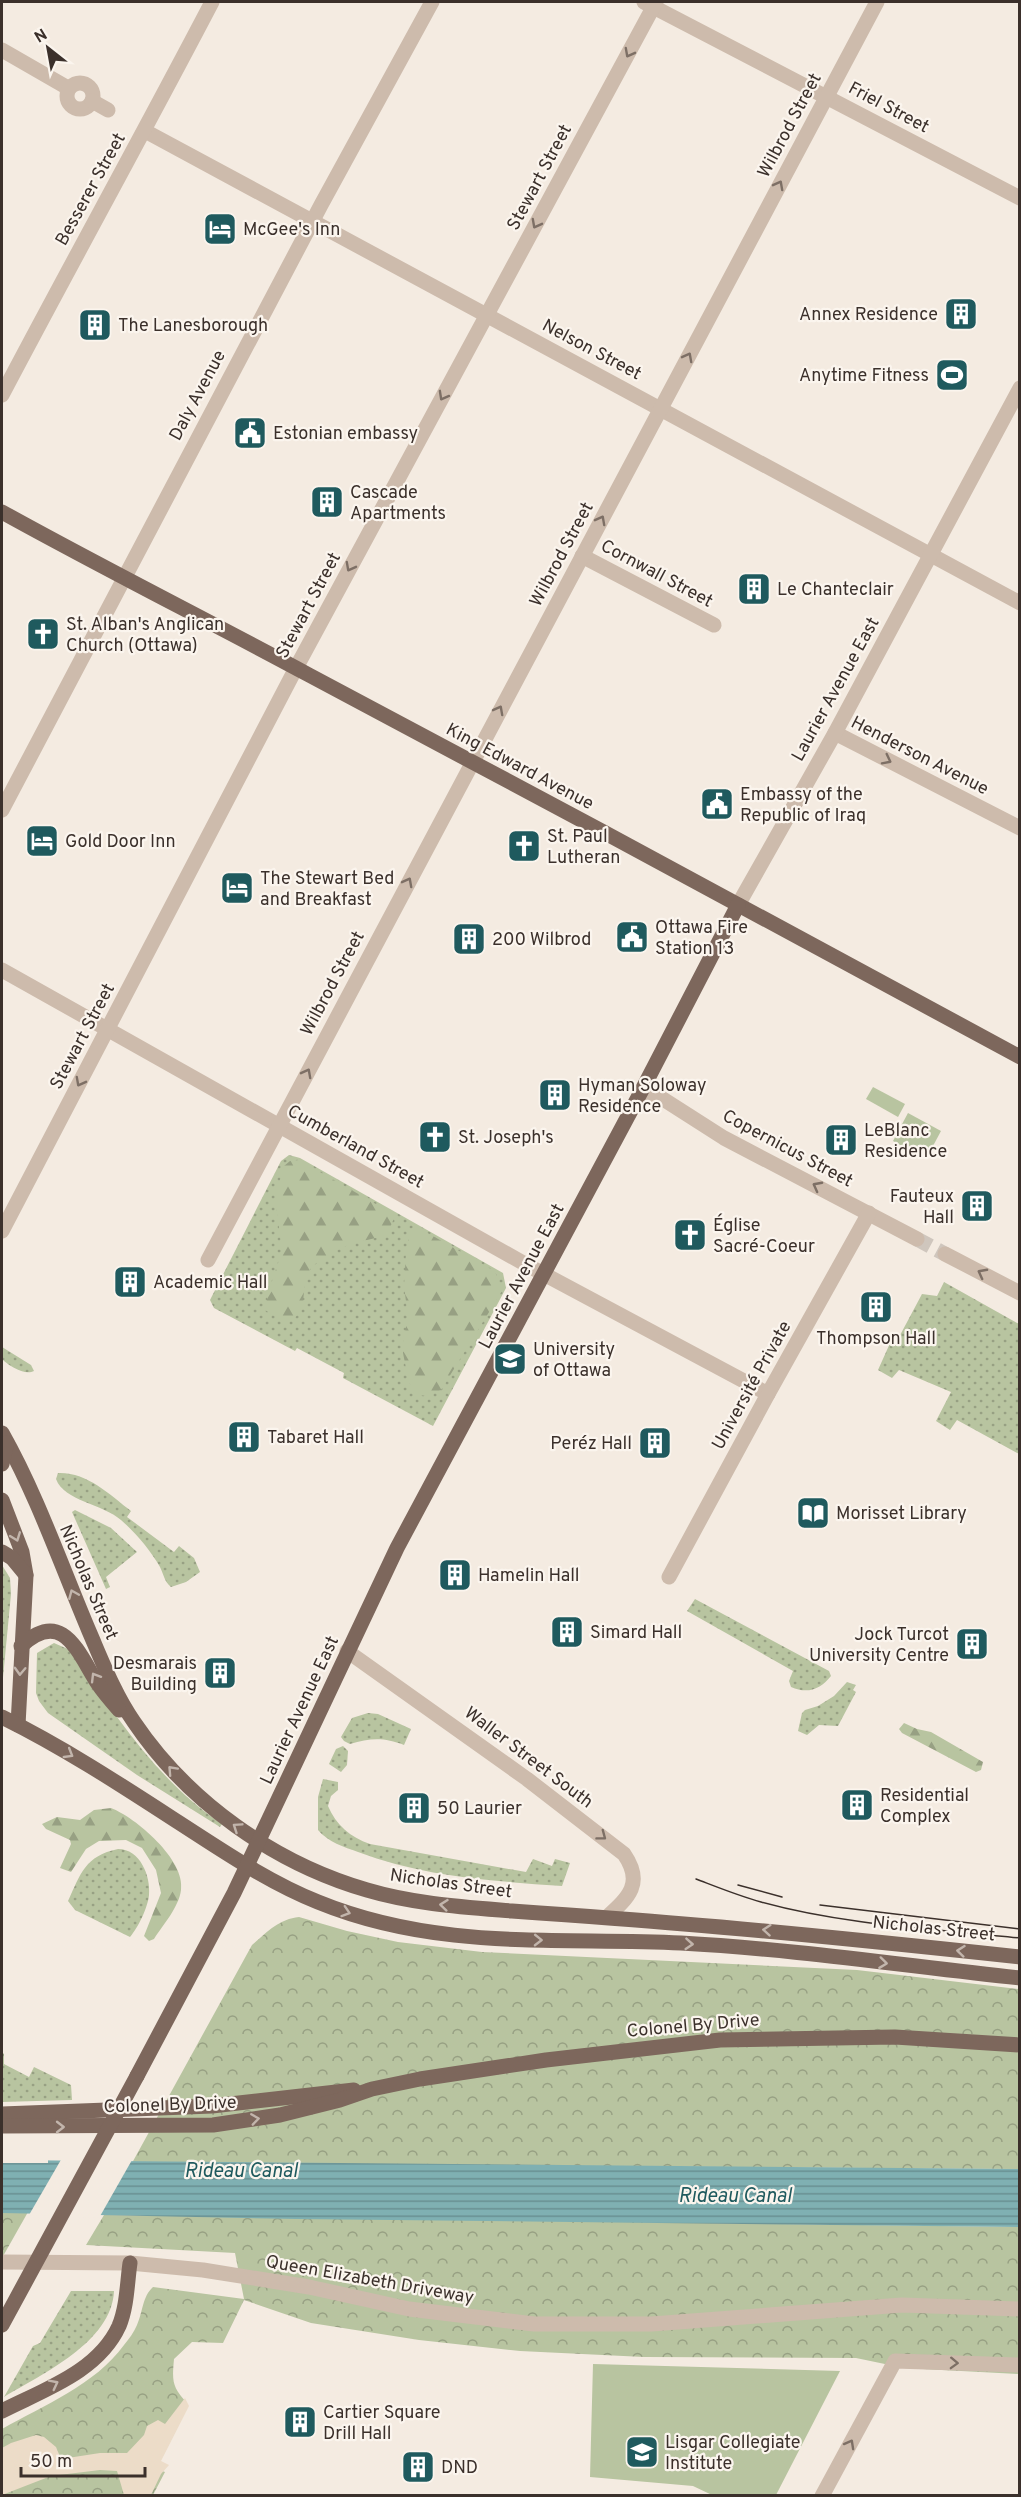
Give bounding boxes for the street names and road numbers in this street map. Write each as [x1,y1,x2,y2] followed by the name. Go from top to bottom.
[753,69,828,182] street label: Wilbrod Street
[844,77,933,139] street label: Friel Street
[503,121,578,235] street label: Stewart Street
[51,129,132,250] street label: Besserer Street
[538,315,645,386] street label: Nelson Street
[165,346,232,445] street label: Daly Avenue
[525,498,600,611] street label: Wilbrod Street
[596,535,716,614] street label: Cornwall Street
[272,549,347,663] street label: Stewart Street
[787,614,885,766] street label: Laurier Avenue East
[846,712,992,801] street label: Henderson Avenue
[441,719,597,816] street label: King Edward Avenue
[296,927,371,1040] street label: Wilbrod Street
[46,980,121,1094] street label: Stewart Street
[283,1100,428,1194] street label: Cumberland Street
[718,1105,857,1193] street label: Copernicus Street
[474,1200,570,1353] street label: Laurier Avenue East
[707,1317,797,1454] street label: Université Private
[53,1521,122,1644] street label: Nicholas Street
[256,1633,345,1789] street label: Laurier Avenue East
[459,1702,597,1814] street label: Waller Street South
[388,1865,513,1904] street label: Nicholas Street
[871,1912,996,1947] street label: Nicholas Street
[626,2009,760,2044] street label: Colonel By Drive
[103,2092,237,2119] street label: Colonel By Drive
[264,2251,476,2310] street label: Queen Elizabeth Driveway

